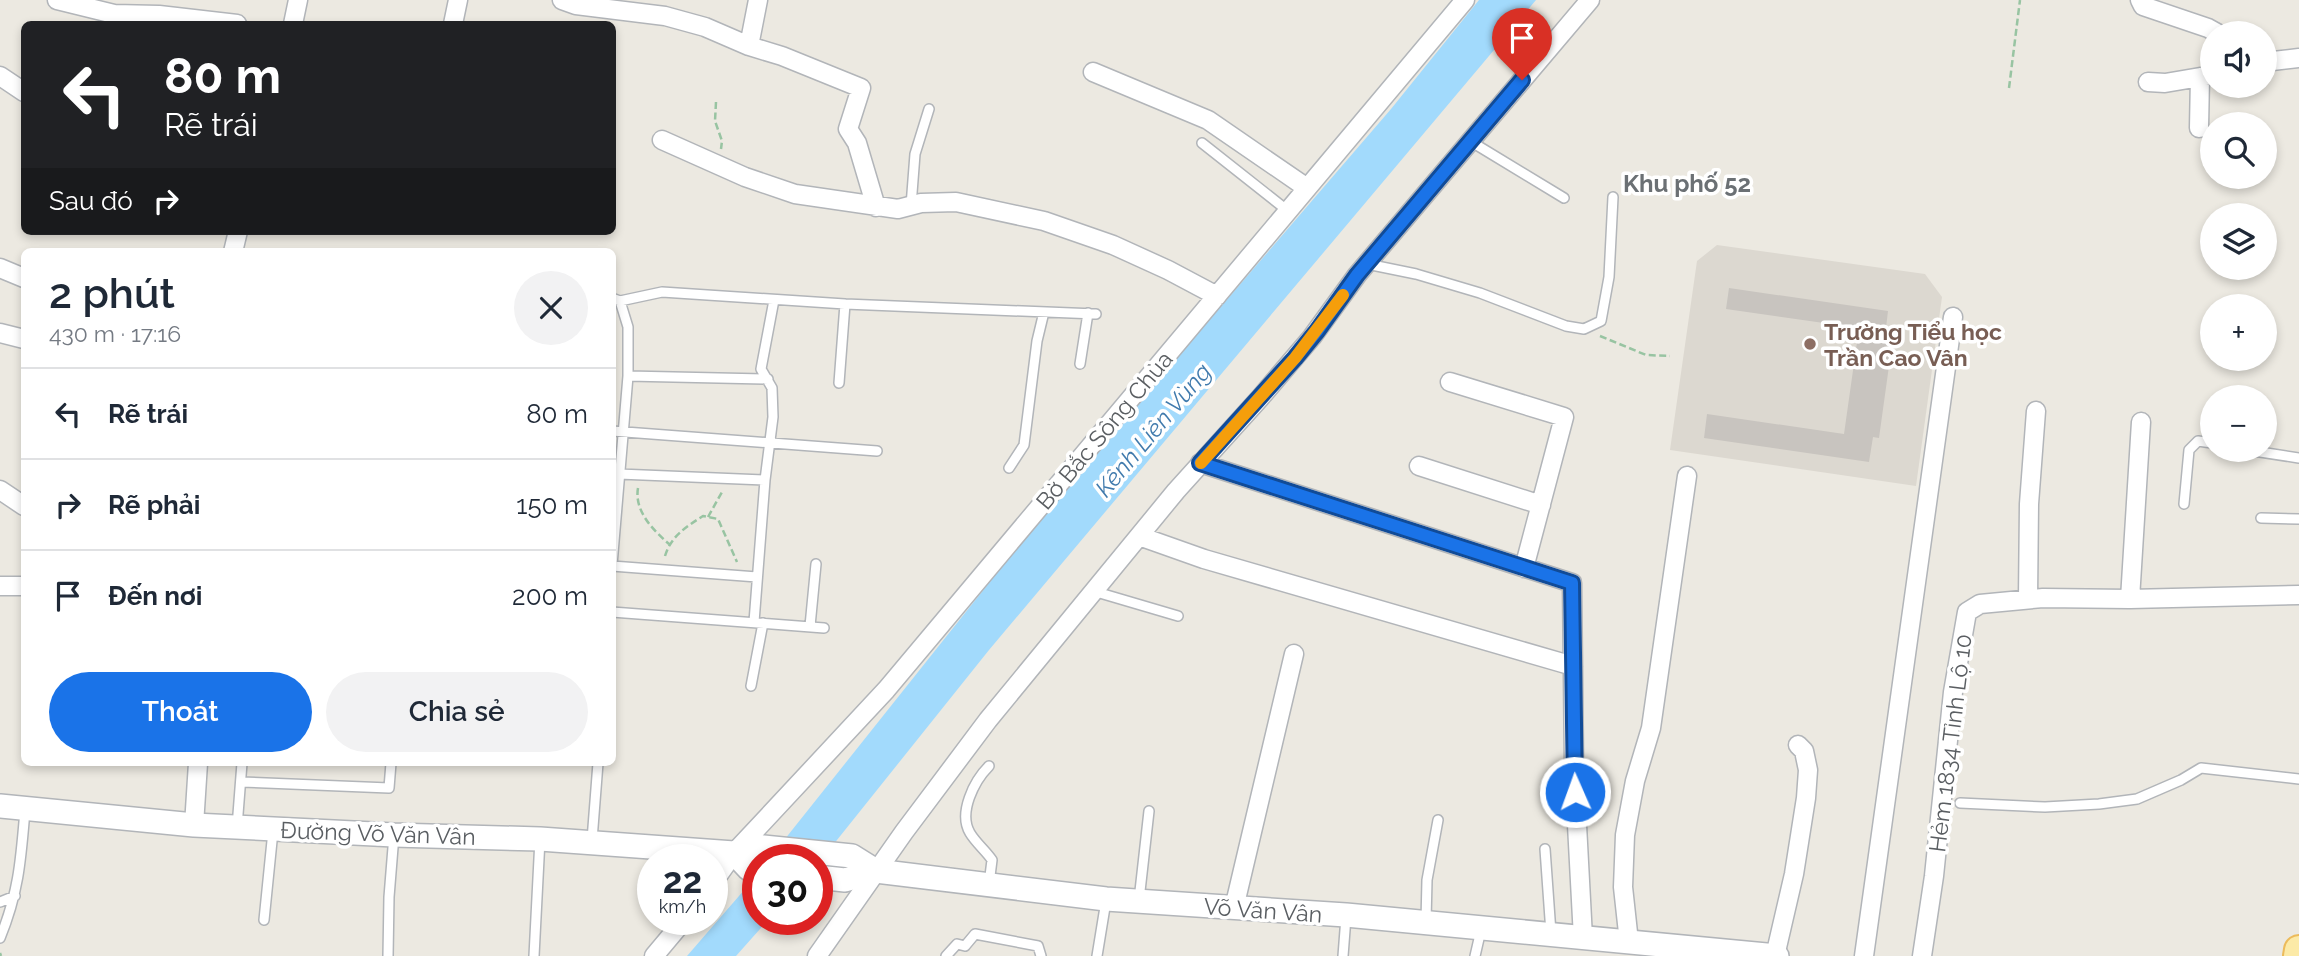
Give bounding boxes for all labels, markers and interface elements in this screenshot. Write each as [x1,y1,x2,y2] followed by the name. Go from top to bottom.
[1492,8,1552,80] pin
[1503,19,1541,57] icon: arrive
[2200,21,2277,462] map controls
[2200,21,2277,98] button: sound
[164,47,281,104] text: 80 m
[49,49,140,140] icon: left
[164,106,258,143] text: Rẽ trái
[2200,112,2277,189] button: search
[1623,169,1751,198] district label: Khu phố 52
[147,182,185,220] icon: right
[49,186,133,216] text: Sau đó
[2200,203,2277,280] button: layers
[49,269,175,318] text: 2 phút
[514,271,588,345] button: close
[2200,294,2277,371] button: +
[1824,318,2002,371] place label: Trường Tiểu học Trần Cao Vân
[49,320,181,347] text: 430 m · 17:16
[1802,336,1818,352] marker: Trường Tiểu học Trần Cao Vân
[1030,346,1178,514] street label: Bờ Bắc Sông Chùa
[1089,357,1217,503] water label: Kênh Liên Vùng
[2200,385,2277,462] button: −
[49,395,87,433] icon: left
[108,399,188,429] text: Rẽ trái
[526,399,588,429] text: 80 m
[49,486,87,524] icon: right
[108,490,200,520] text: Rẽ phải
[516,490,588,520] text: 150 m
[49,577,87,615] icon: arrive
[108,581,202,611] text: Đến nơi
[512,581,588,611] text: 200 m
[1923,632,1977,854] street label: Hẻm 1834 Tỉnh Lộ 10
[49,672,312,752] button: Thoát
[326,672,588,752] button: Chia sẻ
[1538,755,1612,829] position arrow
[280,816,476,850] street label: Đường Võ Văn Vân
[742,844,833,935] speed limit sign: 30
[663,860,702,901] text: 22
[1203,892,1323,928] street label: Võ Văn Vân
[659,896,706,917] text: km/h

